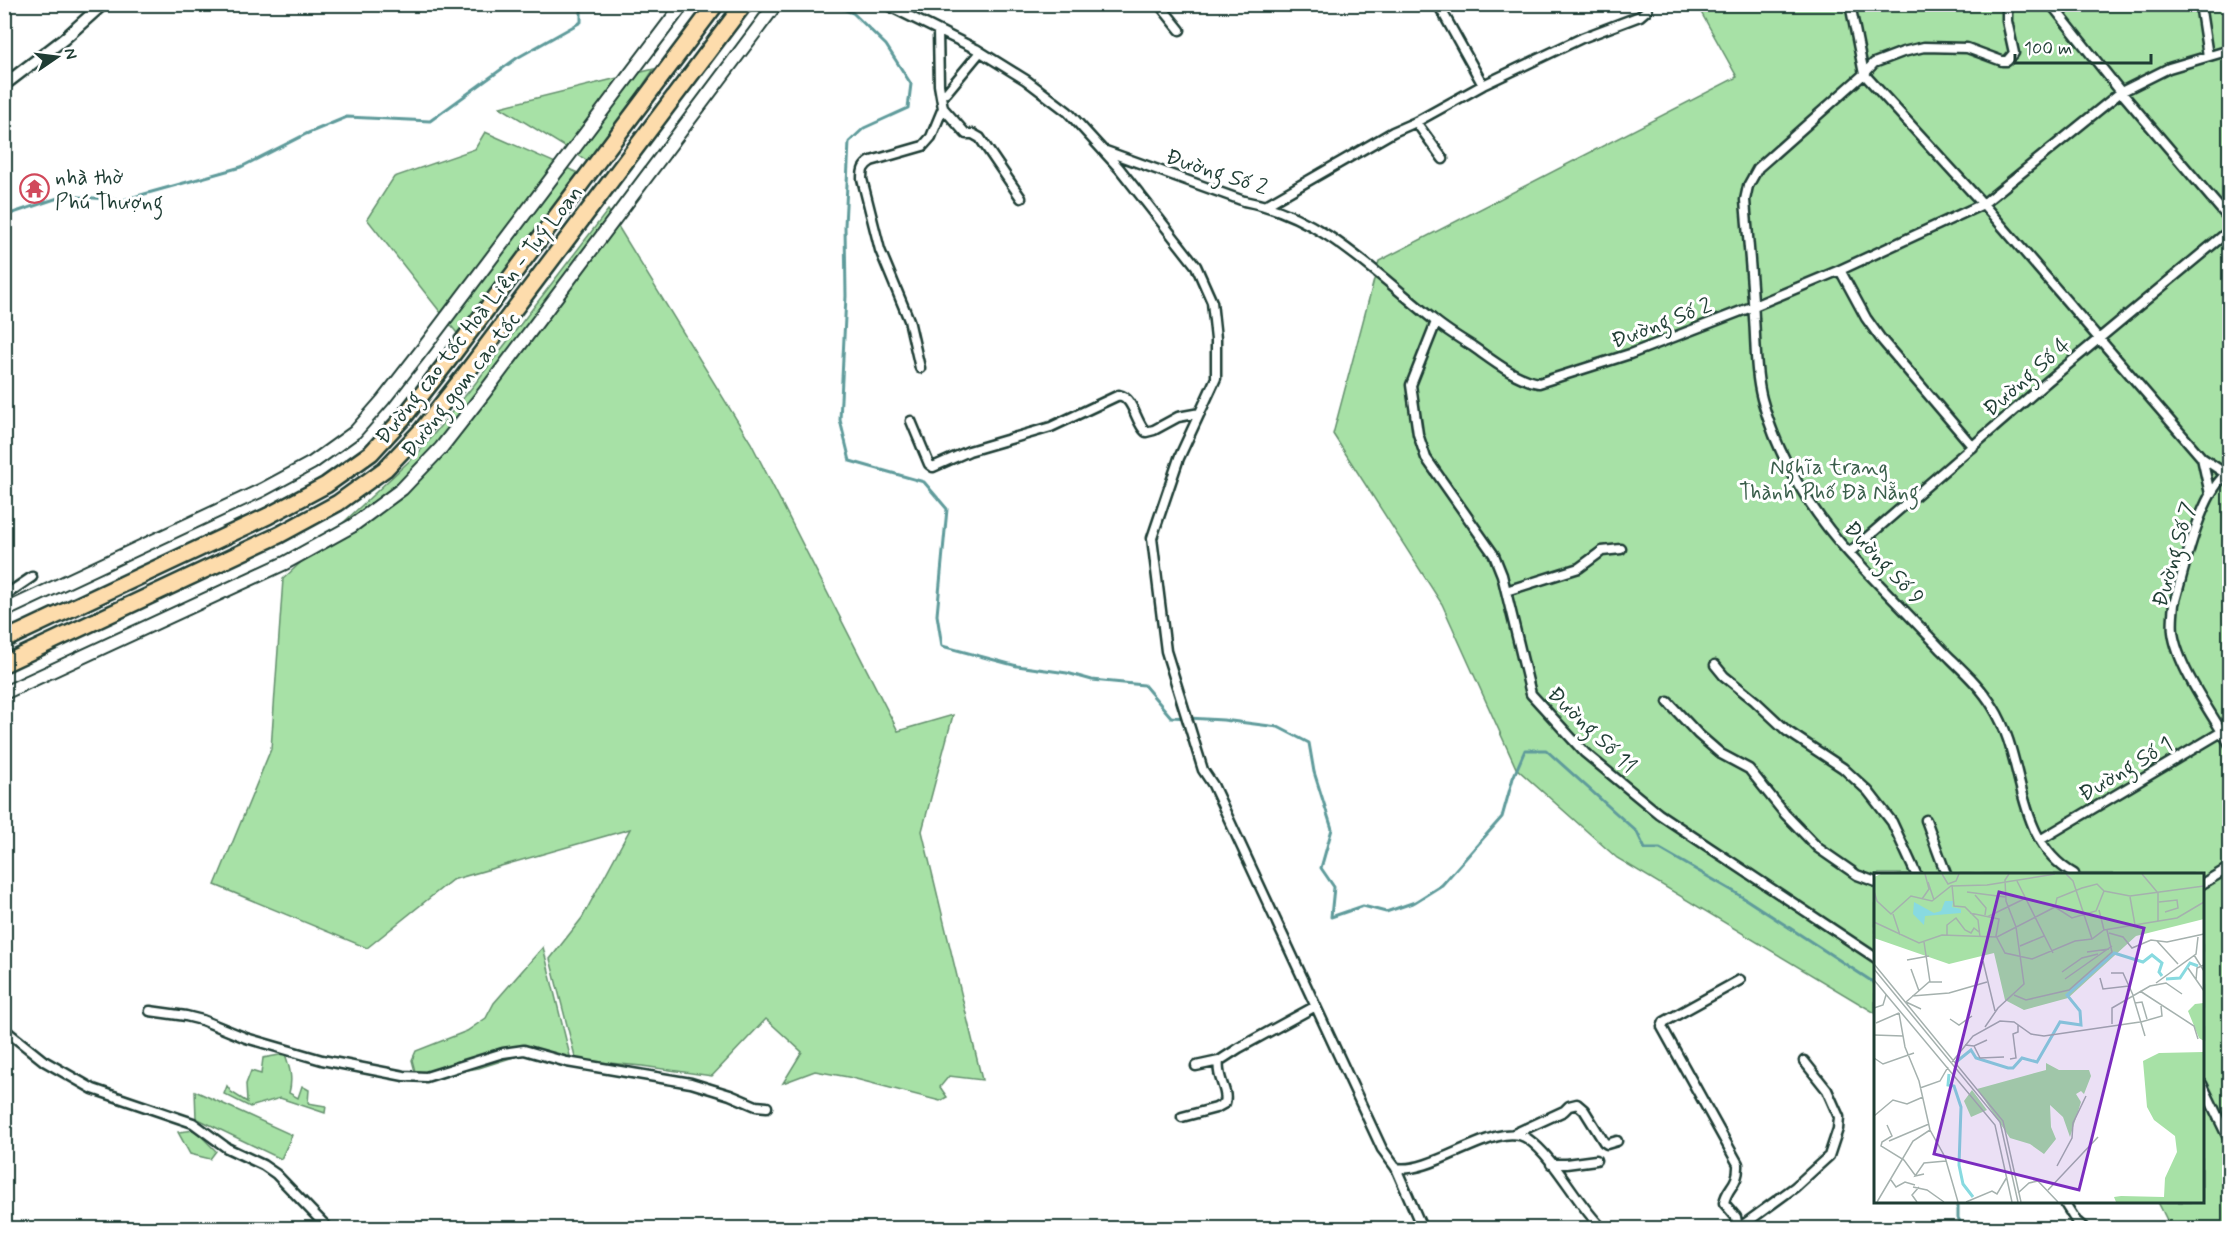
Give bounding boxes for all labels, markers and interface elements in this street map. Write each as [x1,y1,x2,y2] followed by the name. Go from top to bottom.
[27,27,87,87] north arrow
[2015,27,2152,65] scale bar
[2024,37,2072,61] text: 100 m
[59,46,82,61] text: N
[1161,143,1271,205] street label: Đường Số 2
[55,164,163,220] place label: nhà thờ Phú Thượng
[18,173,50,205] temple icon: nhà thờ Phú Thượng
[370,180,592,452] street label: Đường cao tốc Hoà Liên - Tuý Loan
[1608,292,1717,359] street label: Đường Số 2
[396,307,530,466] street label: Đường gom cao tốc
[1978,332,2079,426] street label: Đường Số 4
[1739,454,1919,510] park label: Nghĩa trang Thành Phố Đà Nẵng
[2147,499,2206,611] street label: Đường Số 7
[1835,515,1930,613] street label: Đường Số 9
[1539,681,1642,782] street label: Đường Số 11
[2074,731,2180,811] street label: Đường Số 1
[1874,873,2204,1203] inset map

